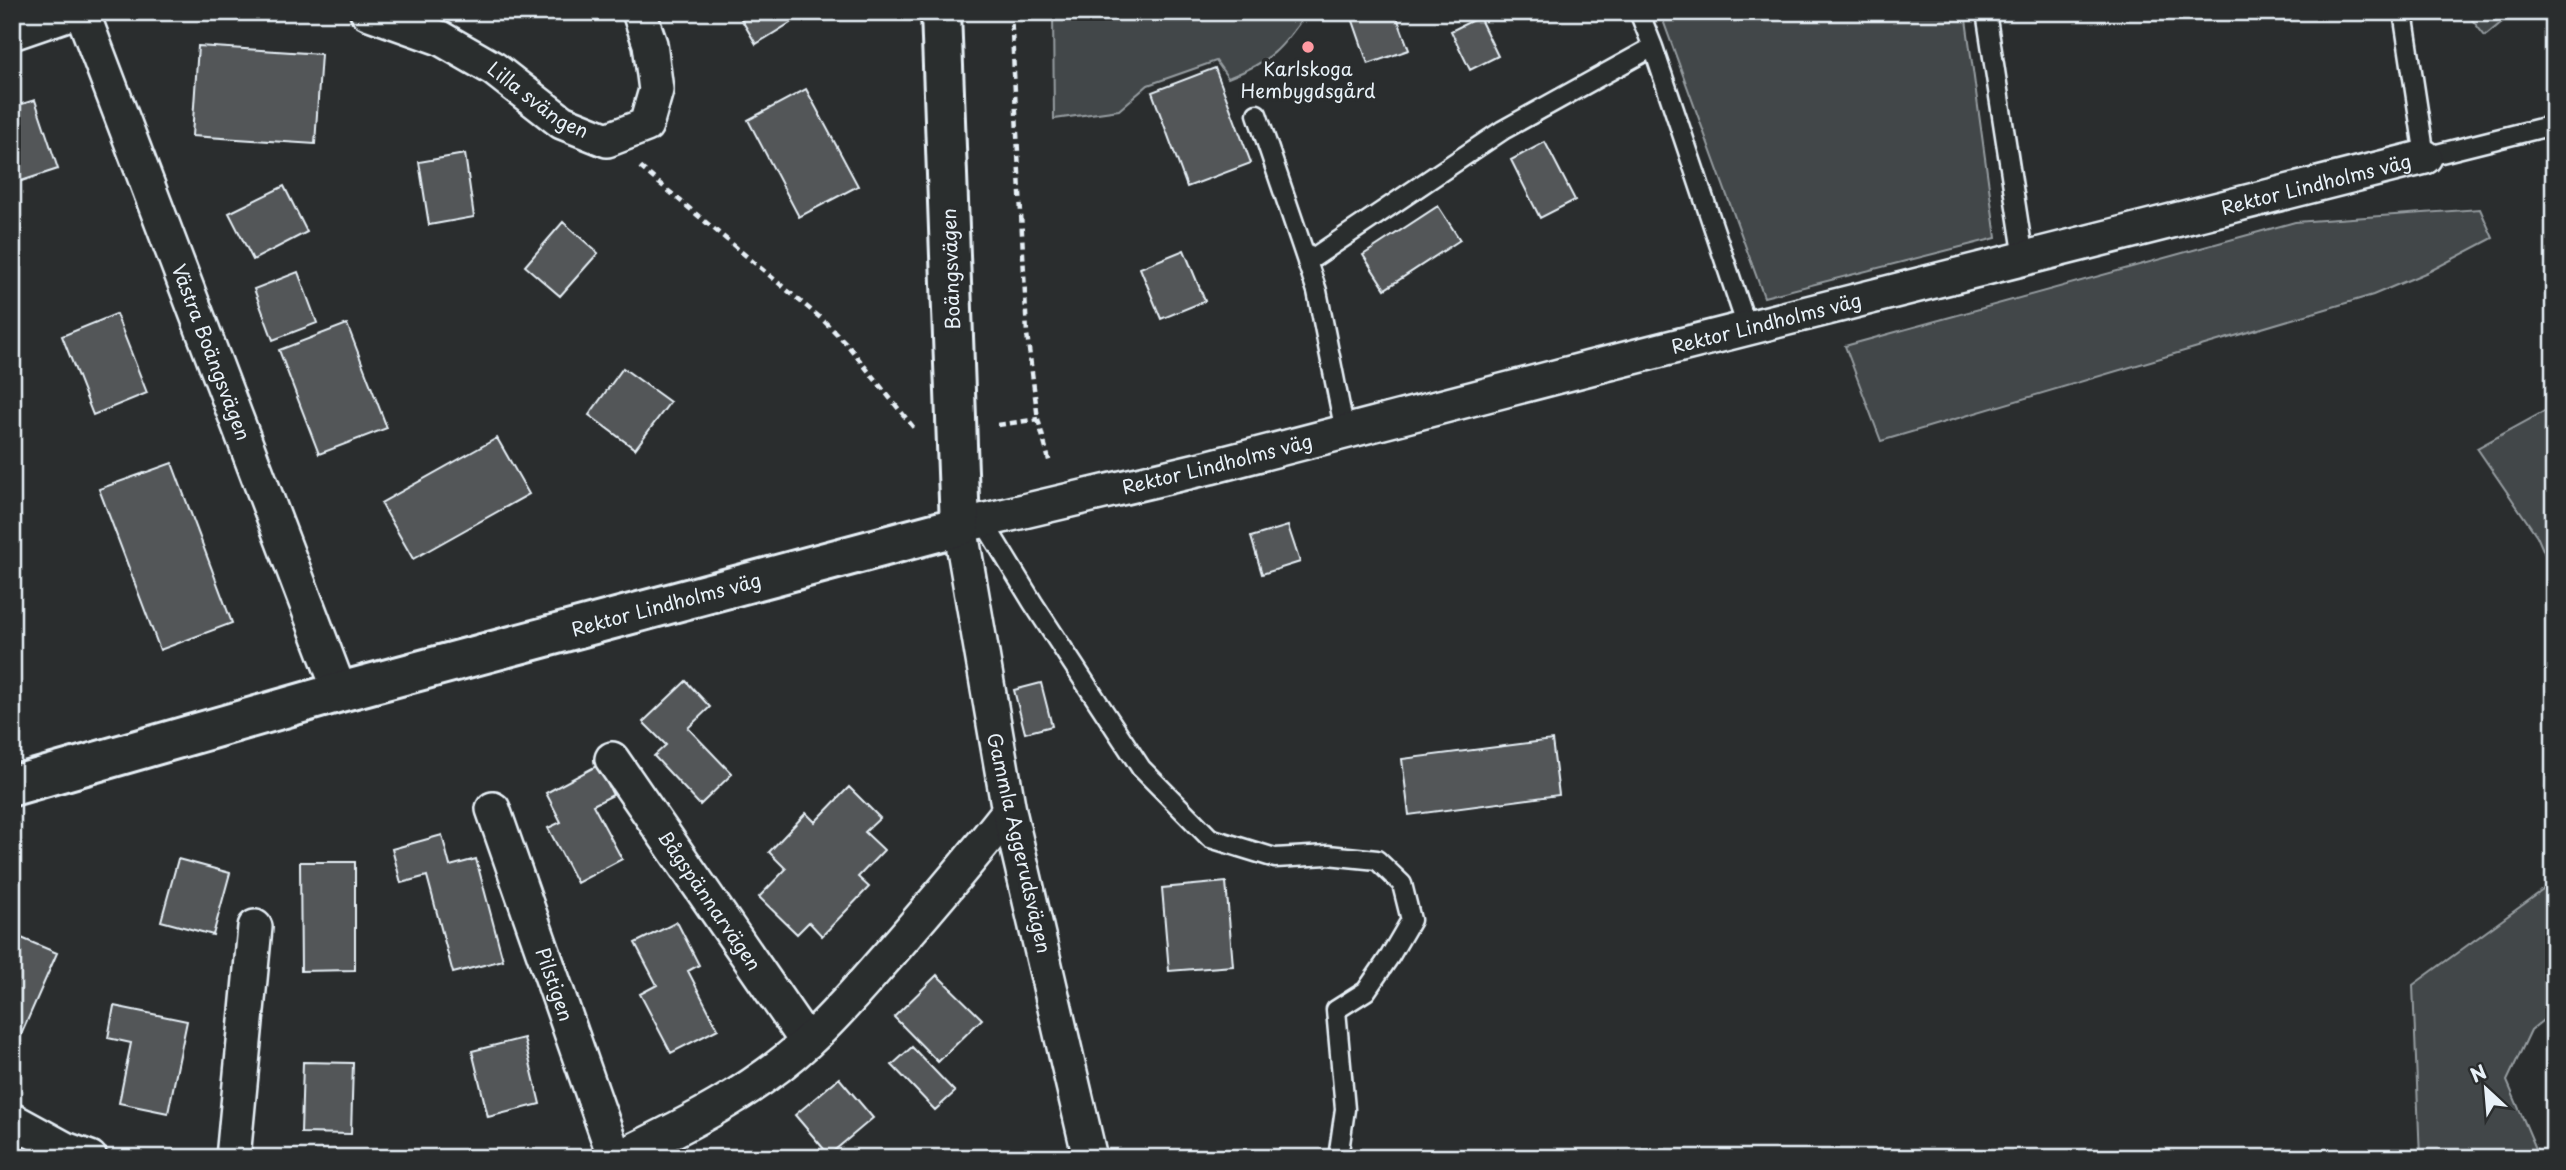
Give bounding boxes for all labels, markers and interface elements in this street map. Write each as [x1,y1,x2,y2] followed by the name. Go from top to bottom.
[1300,39,1316,55] marker: Karlskoga Hembygdsgård
[482,54,593,144] street label: Lilla svängen
[1240,54,1376,104] place label: Karlskoga Hembygdsgård
[2218,146,2414,221] street label: Rektor Lindholms väg
[934,208,966,330] street label: Boängsvägen
[166,260,258,444] street label: Västra Boängsvägen
[1668,285,1864,360] street label: Rektor Lindholms väg
[1119,426,1315,500] street label: Rektor Lindholms väg
[568,565,764,642] street label: Rektor Lindholms väg
[981,730,1059,956] street label: Gammla Aggerudsvägen
[652,824,769,976] street label: Bågspännarvägen
[530,944,581,1025] street label: Pilstigen
[2450,1054,2520,1124] north arrow
[2465,1057,2491,1089] text: N

